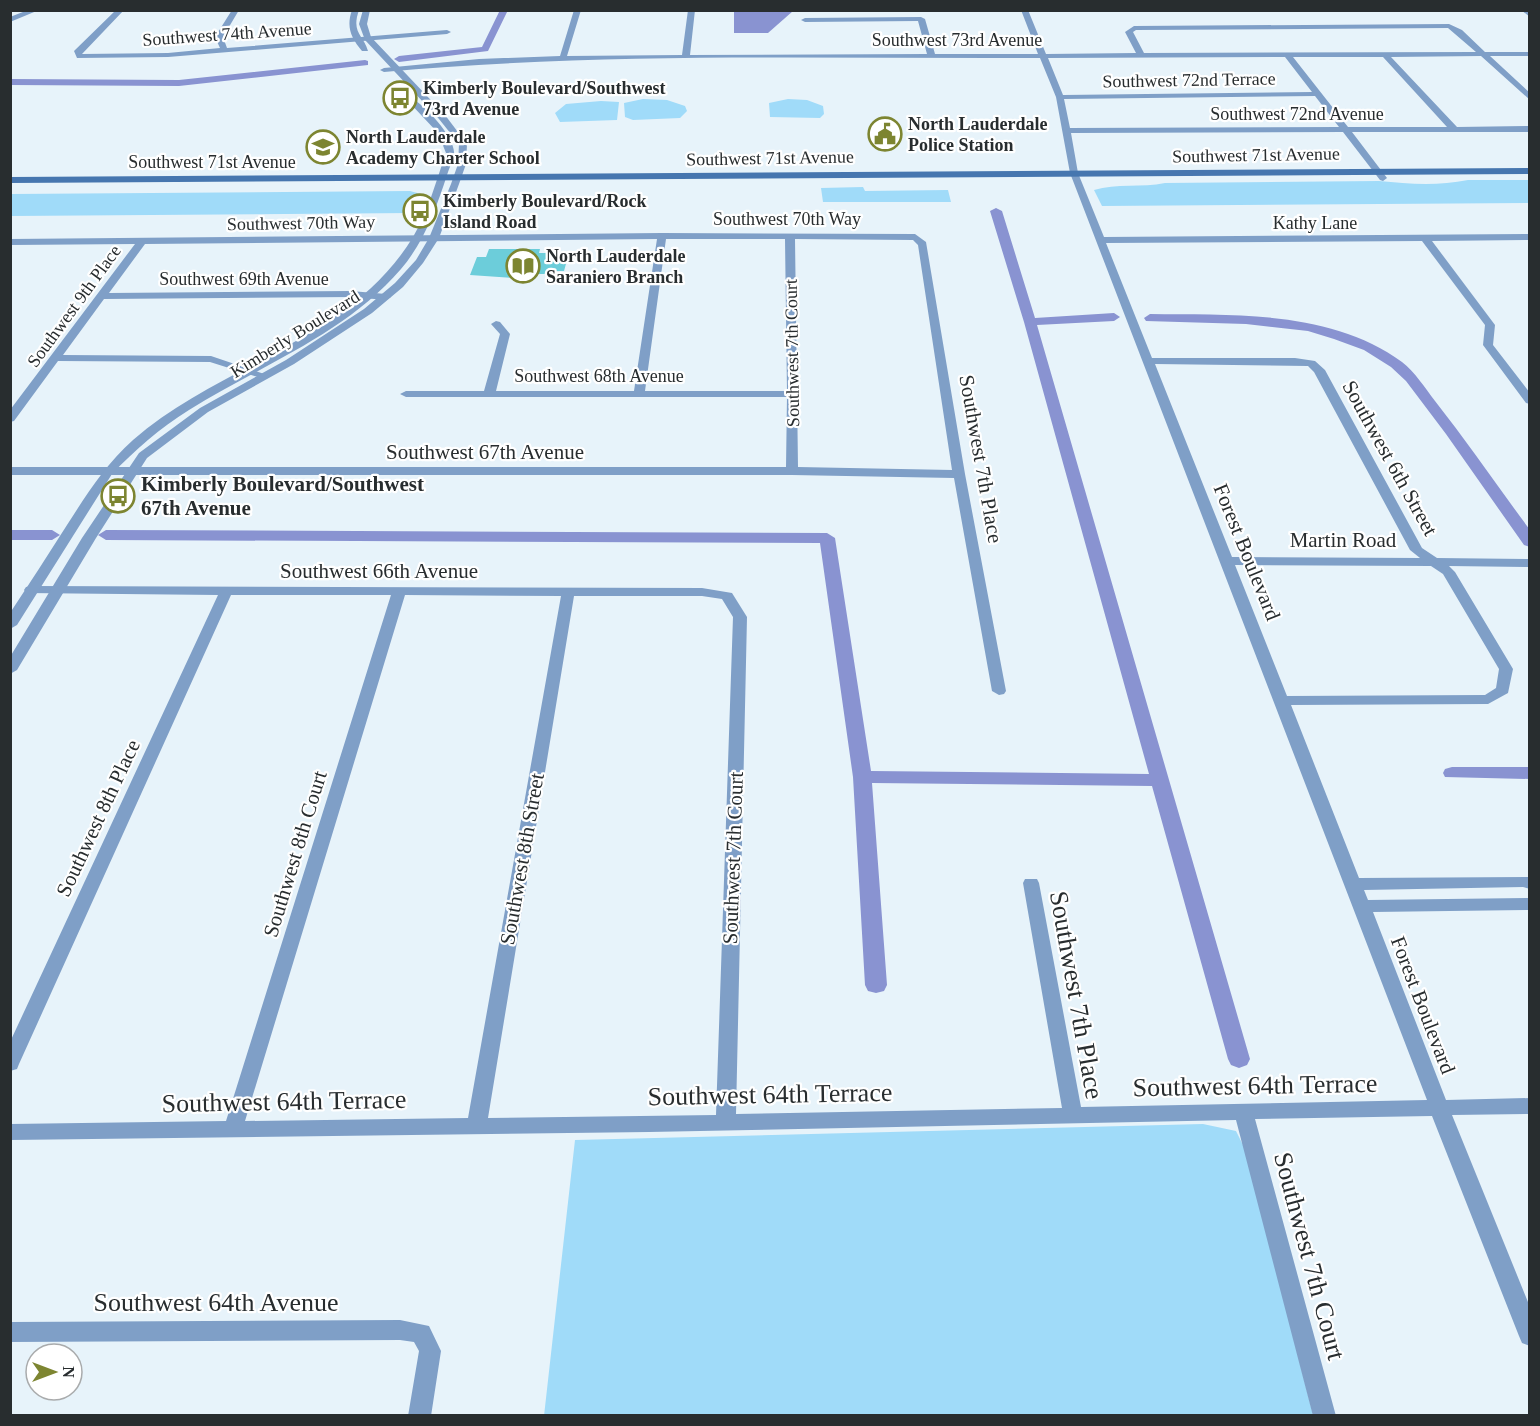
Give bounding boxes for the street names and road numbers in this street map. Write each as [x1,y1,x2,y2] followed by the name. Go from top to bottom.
[142,18,312,50] street label: Southwest 74th Avenue
[872,30,1042,50] street label: Southwest 73rd Avenue
[1102,68,1276,92] street label: Southwest 72nd Terrace
[1210,104,1384,124] street label: Southwest 72nd Avenue
[1172,144,1340,166] street label: Southwest 71st Avenue
[686,147,854,169] street label: Southwest 71st Avenue
[128,152,296,172] street label: Southwest 71st Avenue
[713,209,861,229] street label: Southwest 70th Way
[227,212,375,234] street label: Southwest 70th Way
[1273,213,1357,233] street label: Kathy Lane
[23,241,125,371] street label: Southwest 9th Place
[159,269,329,289] street label: Southwest 69th Avenue
[781,279,803,427] street label: Southwest 7th Court
[227,286,363,382] street label: Kimberly Boulevard
[514,366,684,386] street label: Southwest 68th Avenue
[954,373,1008,545] street label: Southwest 7th Place
[1337,376,1443,540] street label: Southwest 6th Street
[386,440,584,464] street label: Southwest 67th Avenue
[1209,480,1286,624] street label: Forest Boulevard
[1290,528,1397,552] street label: Martin Road
[280,559,478,583] street label: Southwest 66th Avenue
[51,736,145,900] street label: Southwest 8th Place
[258,768,332,940] street label: Southwest 8th Court
[495,771,549,947] street label: Southwest 8th Street
[718,771,748,945] street label: Southwest 7th Court
[1044,889,1109,1101] street label: Southwest 7th Place
[1386,933,1460,1078] street label: Forest Boulevard
[1132,1069,1378,1102] street label: Southwest 64th Terrace
[647,1078,893,1111] street label: Southwest 64th Terrace
[161,1085,407,1118] street label: Southwest 64th Terrace
[1268,1149,1351,1364] street label: Southwest 7th Court
[93,1288,339,1317] street label: Southwest 64th Avenue

